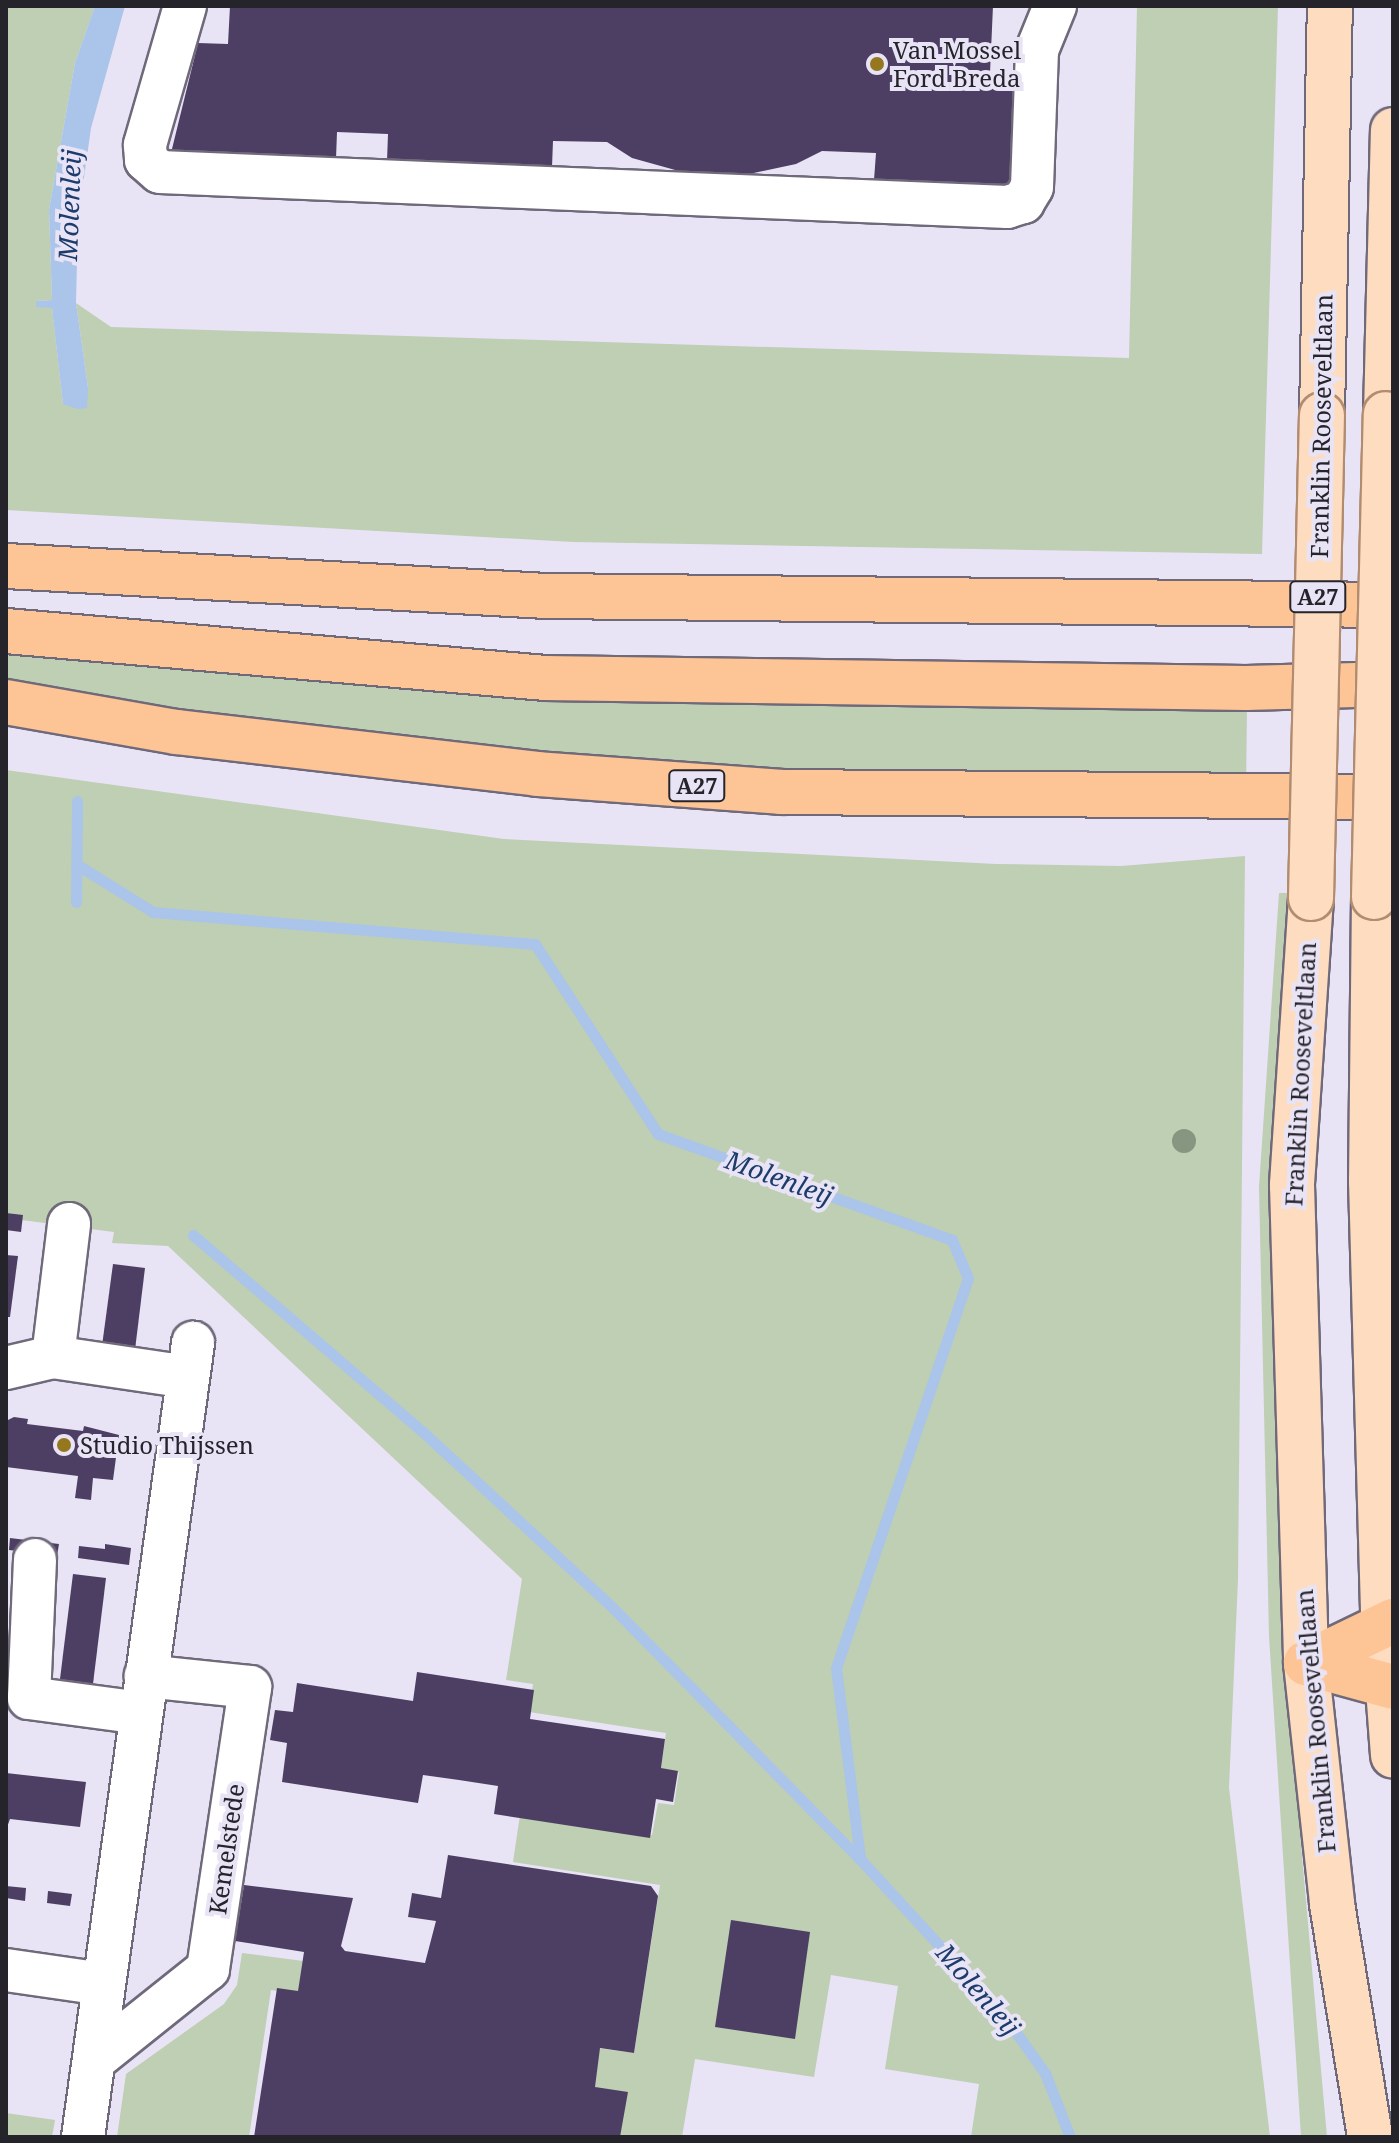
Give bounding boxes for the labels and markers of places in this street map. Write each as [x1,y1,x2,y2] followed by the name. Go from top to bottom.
[893,36,1021,92] place label: Van Mossel Ford Breda
[868,55,886,73] marker: Van Mossel Ford Breda
[80,1431,254,1459] place label: Studio Thijssen
[55,1436,73,1454] marker: Studio Thijssen

